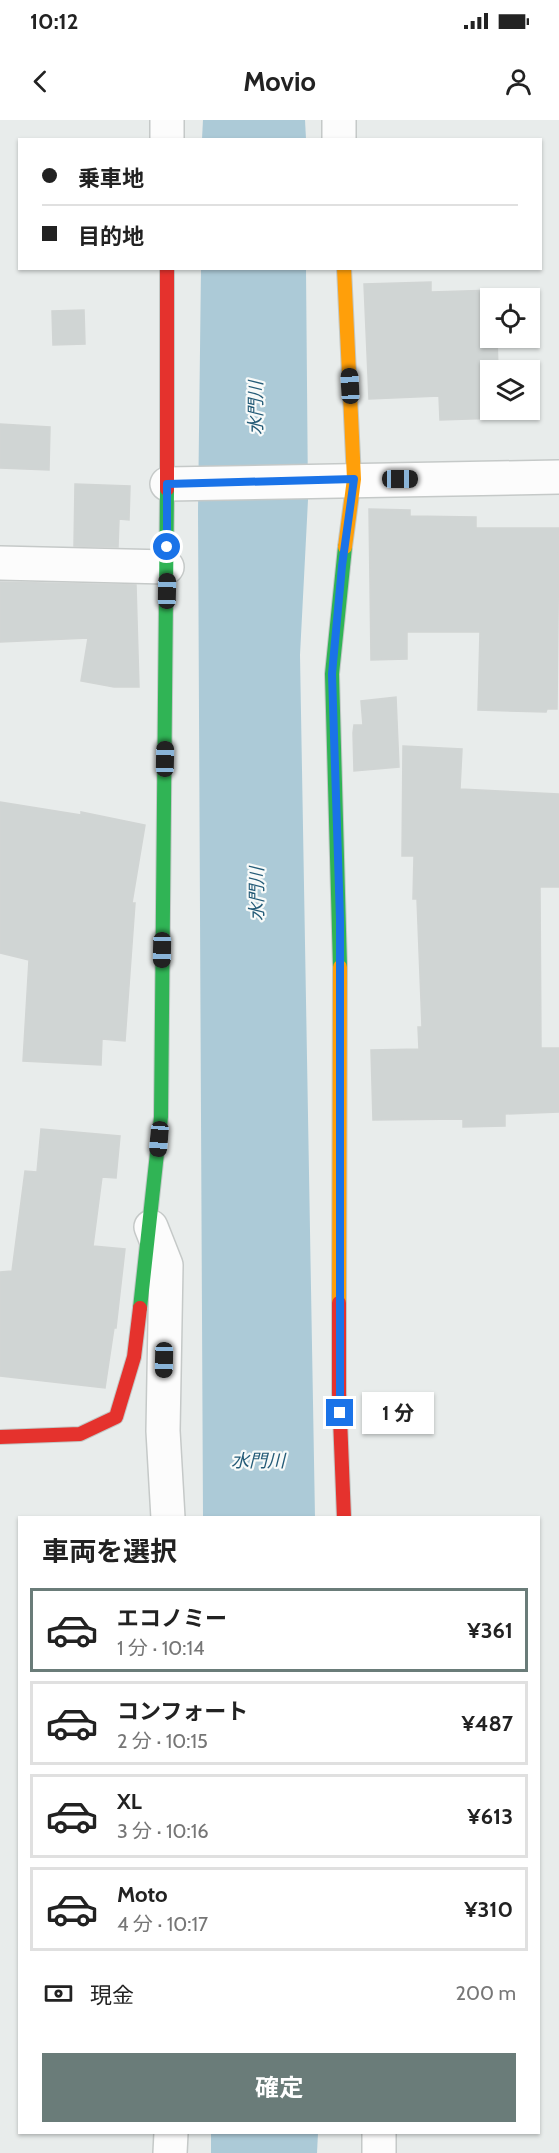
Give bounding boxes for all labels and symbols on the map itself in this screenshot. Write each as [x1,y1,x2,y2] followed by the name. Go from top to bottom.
[340,368,360,404] car
[245,379,267,435] water label: 水門川
[382,470,418,488] car
[153,533,180,560] route start
[158,573,176,609] car
[156,741,174,777] car
[246,865,268,921] water label: 水門川
[153,932,171,968] car
[148,1120,170,1158] car
[155,1342,173,1378] car
[361,1392,433,1434] callout: 1 分
[326,1399,353,1426] route end
[231,1450,287,1472] water label: 水門川

